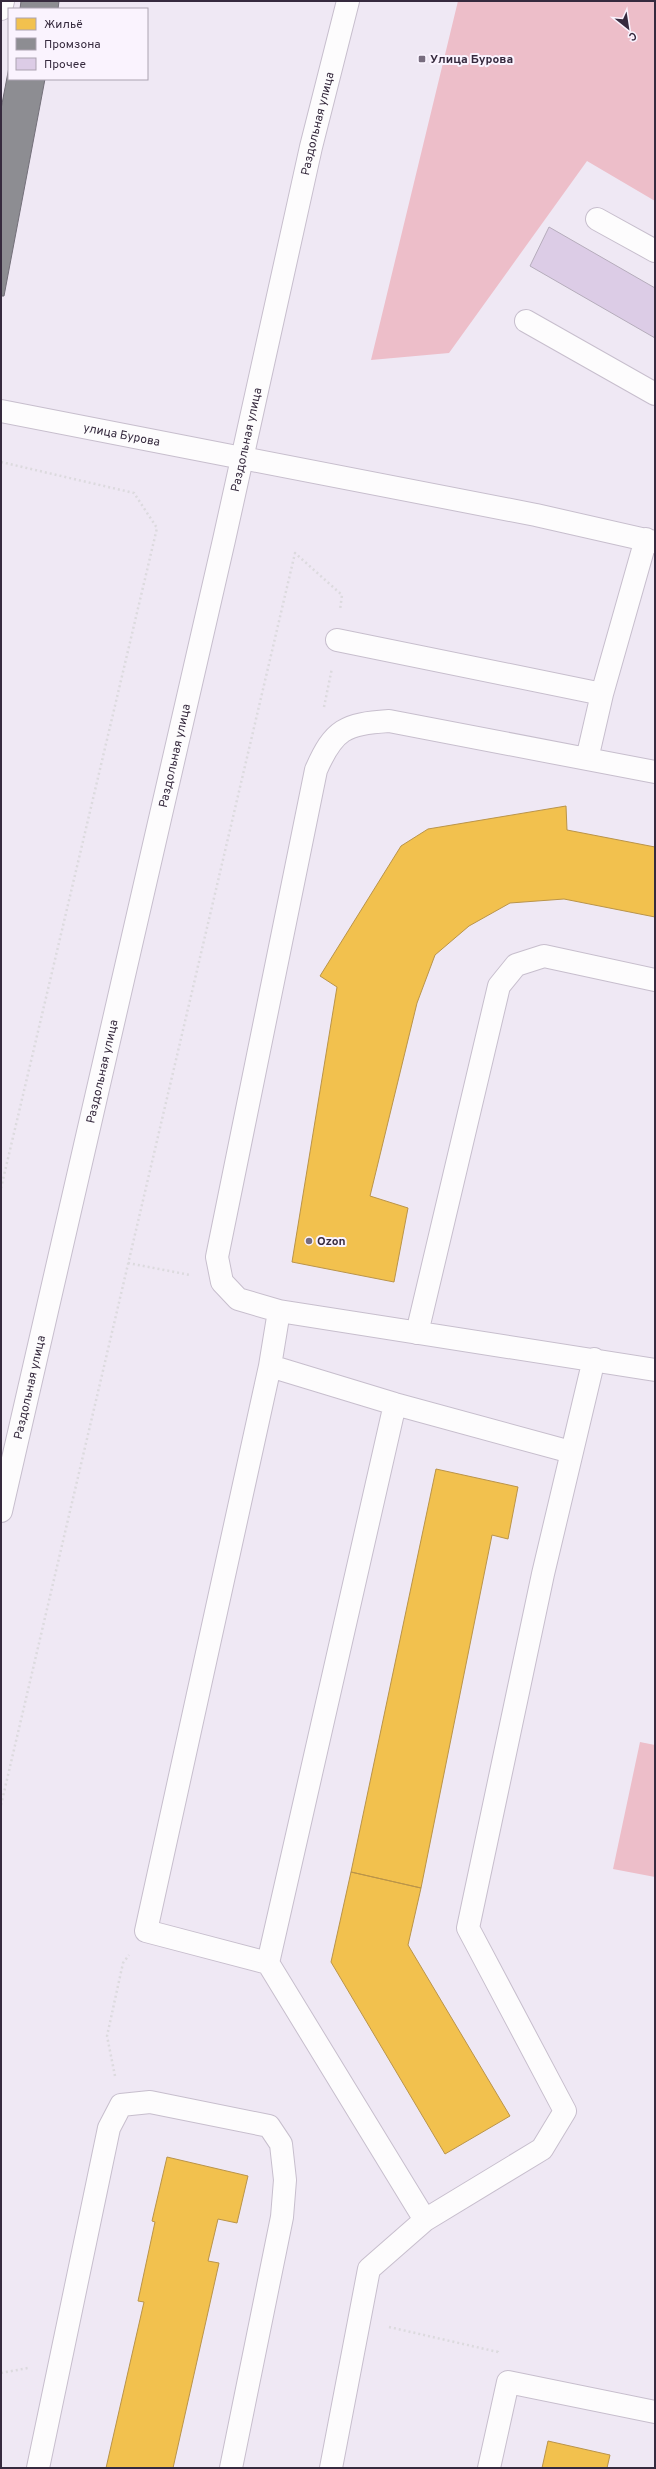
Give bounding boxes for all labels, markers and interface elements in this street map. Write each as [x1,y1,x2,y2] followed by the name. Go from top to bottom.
[8,8,148,80] legend
[608,8,648,48] north arrow
[44,17,83,33] text: Жильё
[626,28,639,44] text: С
[44,37,101,53] text: Промзона
[430,52,513,68] place label: Улица Бурова
[417,54,427,64] marker: Улица Бурова
[44,57,86,73] text: Прочее
[298,70,339,177] street label: Раздольная улица
[228,386,266,494] street label: Раздольная улица
[82,420,161,451] street label: улица Бурова
[156,702,195,809] street label: Раздольная улица
[83,1018,123,1125] street label: Раздольная улица
[317,1234,346,1250] place label: Ozon
[304,1236,314,1246] marker: Ozon
[11,1334,50,1441] street label: Раздольная улица

